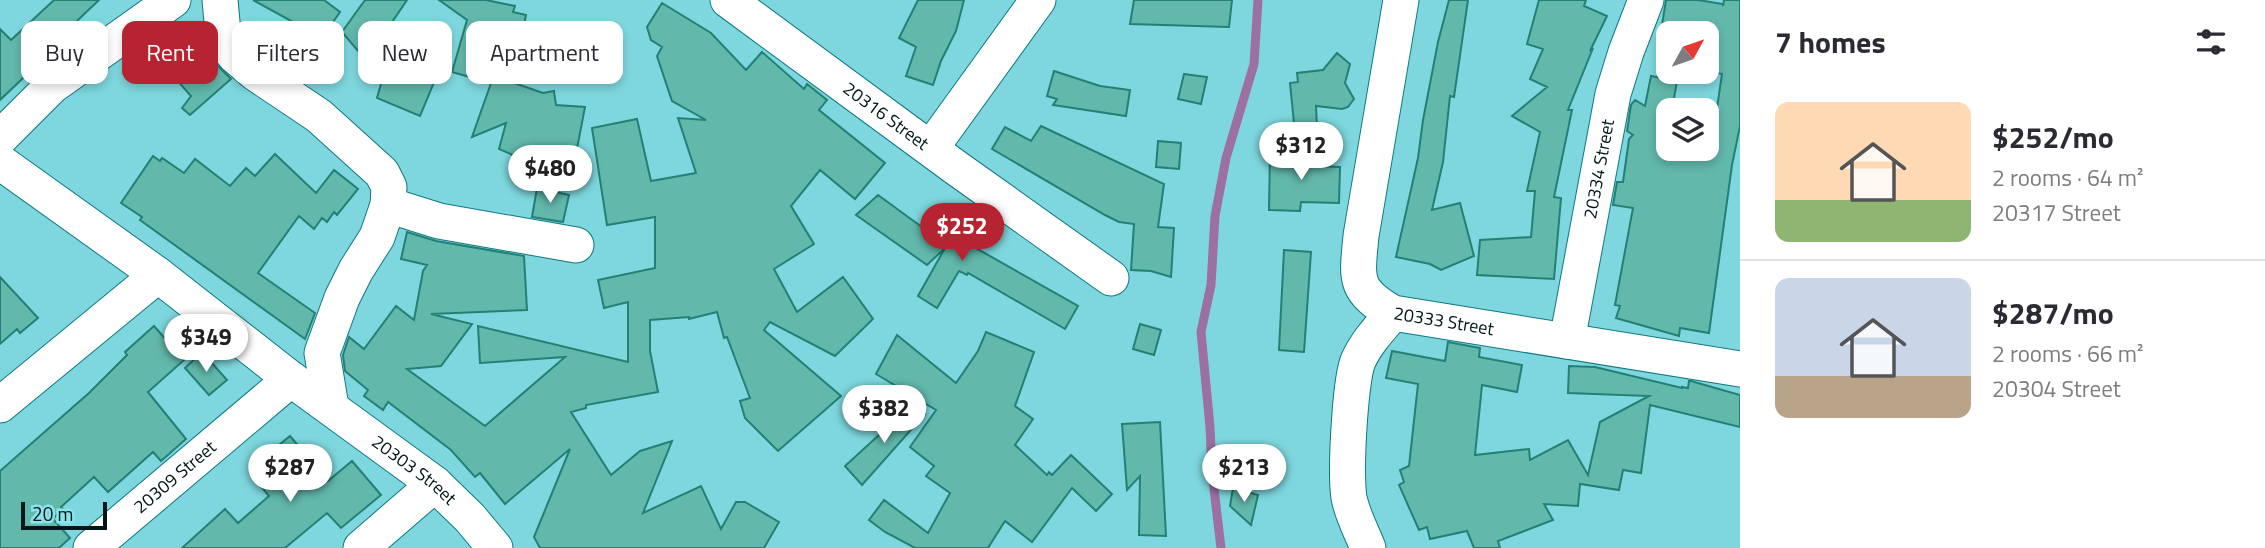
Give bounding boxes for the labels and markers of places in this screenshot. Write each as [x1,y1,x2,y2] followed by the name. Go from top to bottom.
[1260,122,1342,182] pin: $312
[509,146,591,205] pin: $480
[921,204,1003,263] pin: $252
[165,314,247,374] pin: $349
[843,386,925,445] pin: $382
[249,444,331,504] pin: $287
[1203,444,1285,504] pin: $213

